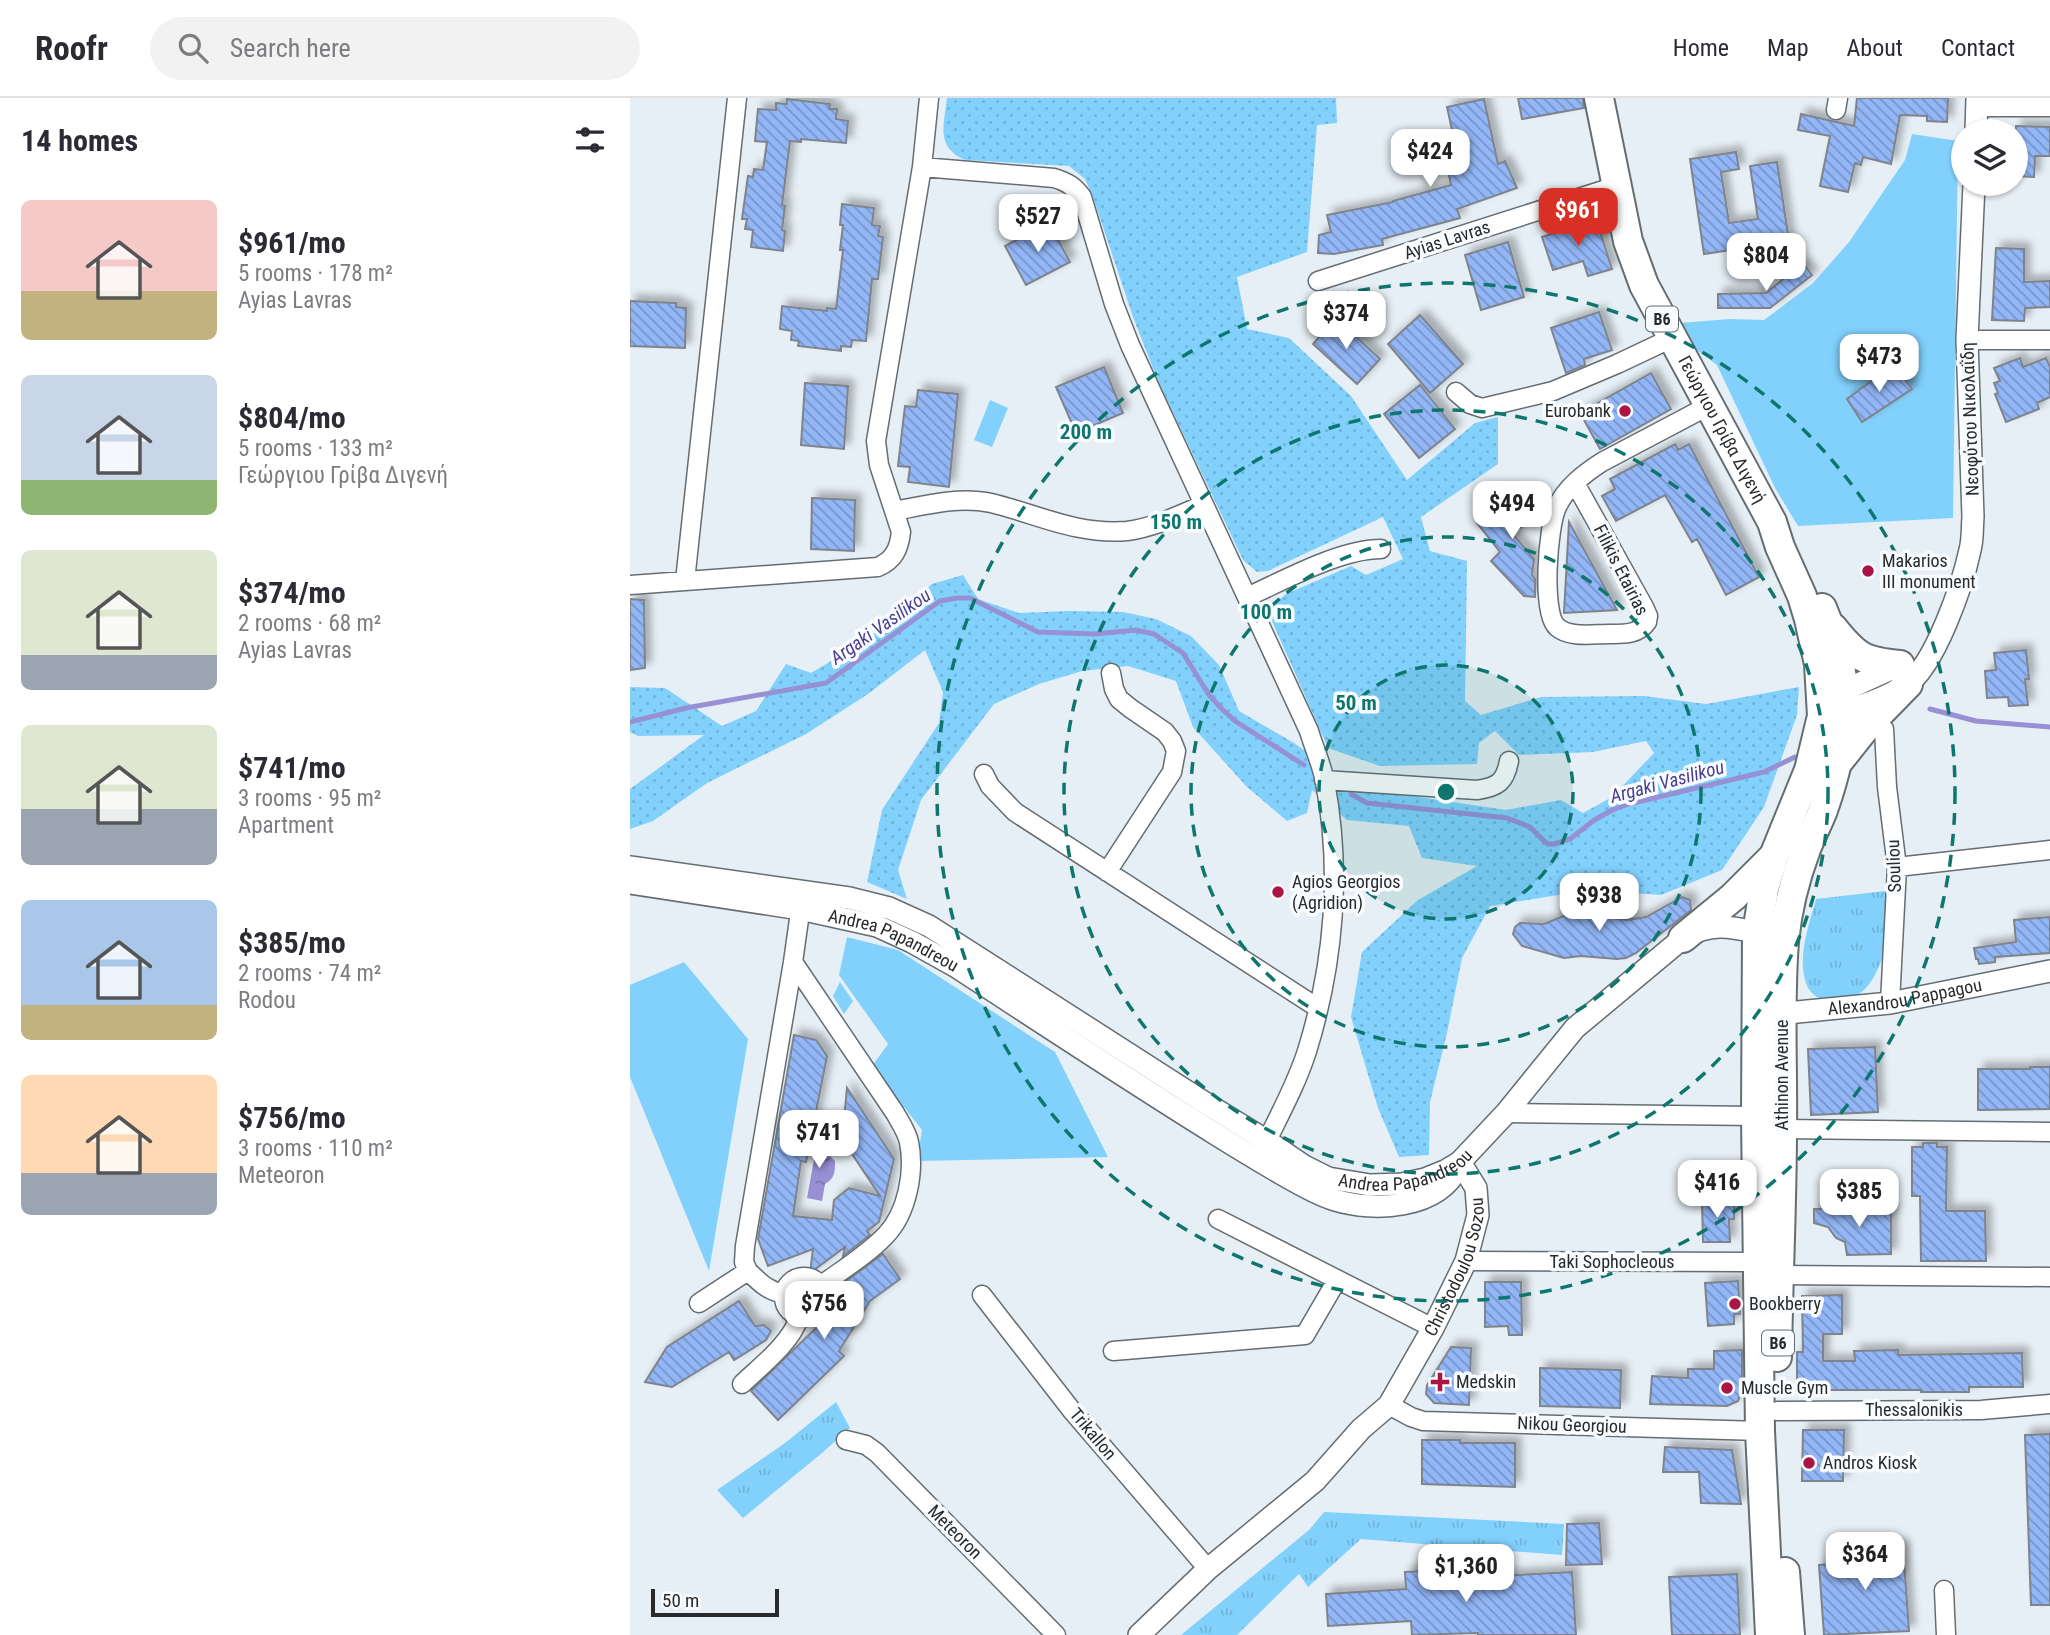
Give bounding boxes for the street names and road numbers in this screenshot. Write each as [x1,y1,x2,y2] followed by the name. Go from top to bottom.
[1401,216,1493,263] street label: Ayias Lavras
[1646,307,1678,332] road number: B6
[1956,342,1983,496] street label: Νεοφύτου Νικολαΐδη
[1674,352,1771,507] street label: Γεώργιου Γρίβα Διγενή
[1590,521,1653,619] street label: Filikis Etairias
[1882,839,1905,893] street label: Souliou
[826,905,962,976] street label: Andrea Papandreou
[1827,974,1984,1019] street label: Alexandrou Pappagou
[1771,1020,1792,1130] street label: Athinon Avenue
[1337,1145,1476,1195] street label: Andrea Papandreou
[1420,1197,1488,1340] street label: Christodoulou Sozou
[1549,1251,1675,1272] street label: Taki Sophocleous
[1762,1330,1794,1356] road number: B6
[1865,1399,1963,1420] street label: Thessalonikis
[1066,1404,1121,1464] street label: Trikallon
[1517,1412,1627,1437] street label: Nikou Georgiou
[924,1500,987,1563] street label: Meteoron

